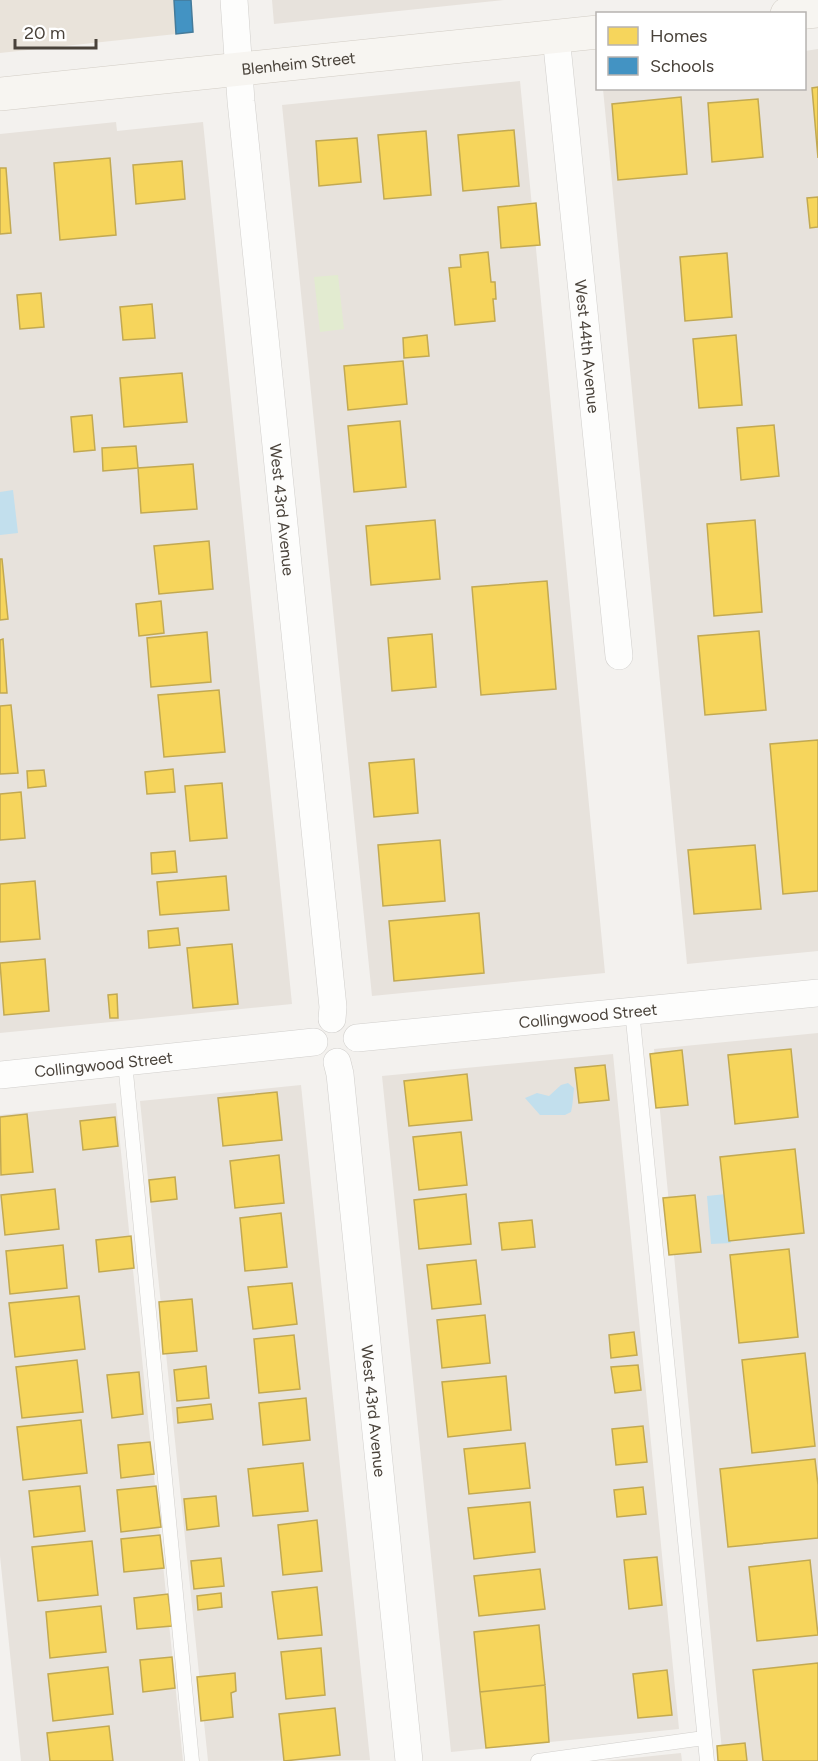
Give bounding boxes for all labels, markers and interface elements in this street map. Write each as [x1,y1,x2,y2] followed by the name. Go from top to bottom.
[15,12,96,50] scale bar
[596,12,806,90] legend
[24,22,65,44] text: 20 m
[650,25,708,47] text: Homes
[240,48,357,78] street label: Blenheim Street
[650,55,714,77] text: Schools
[571,279,604,414] street label: West 44th Avenue
[266,443,299,577] street label: West 43rd Avenue
[518,999,658,1032] street label: Collingwood Street
[33,1047,174,1081] street label: Collingwood Street
[358,1344,390,1478] street label: West 43rd Avenue

